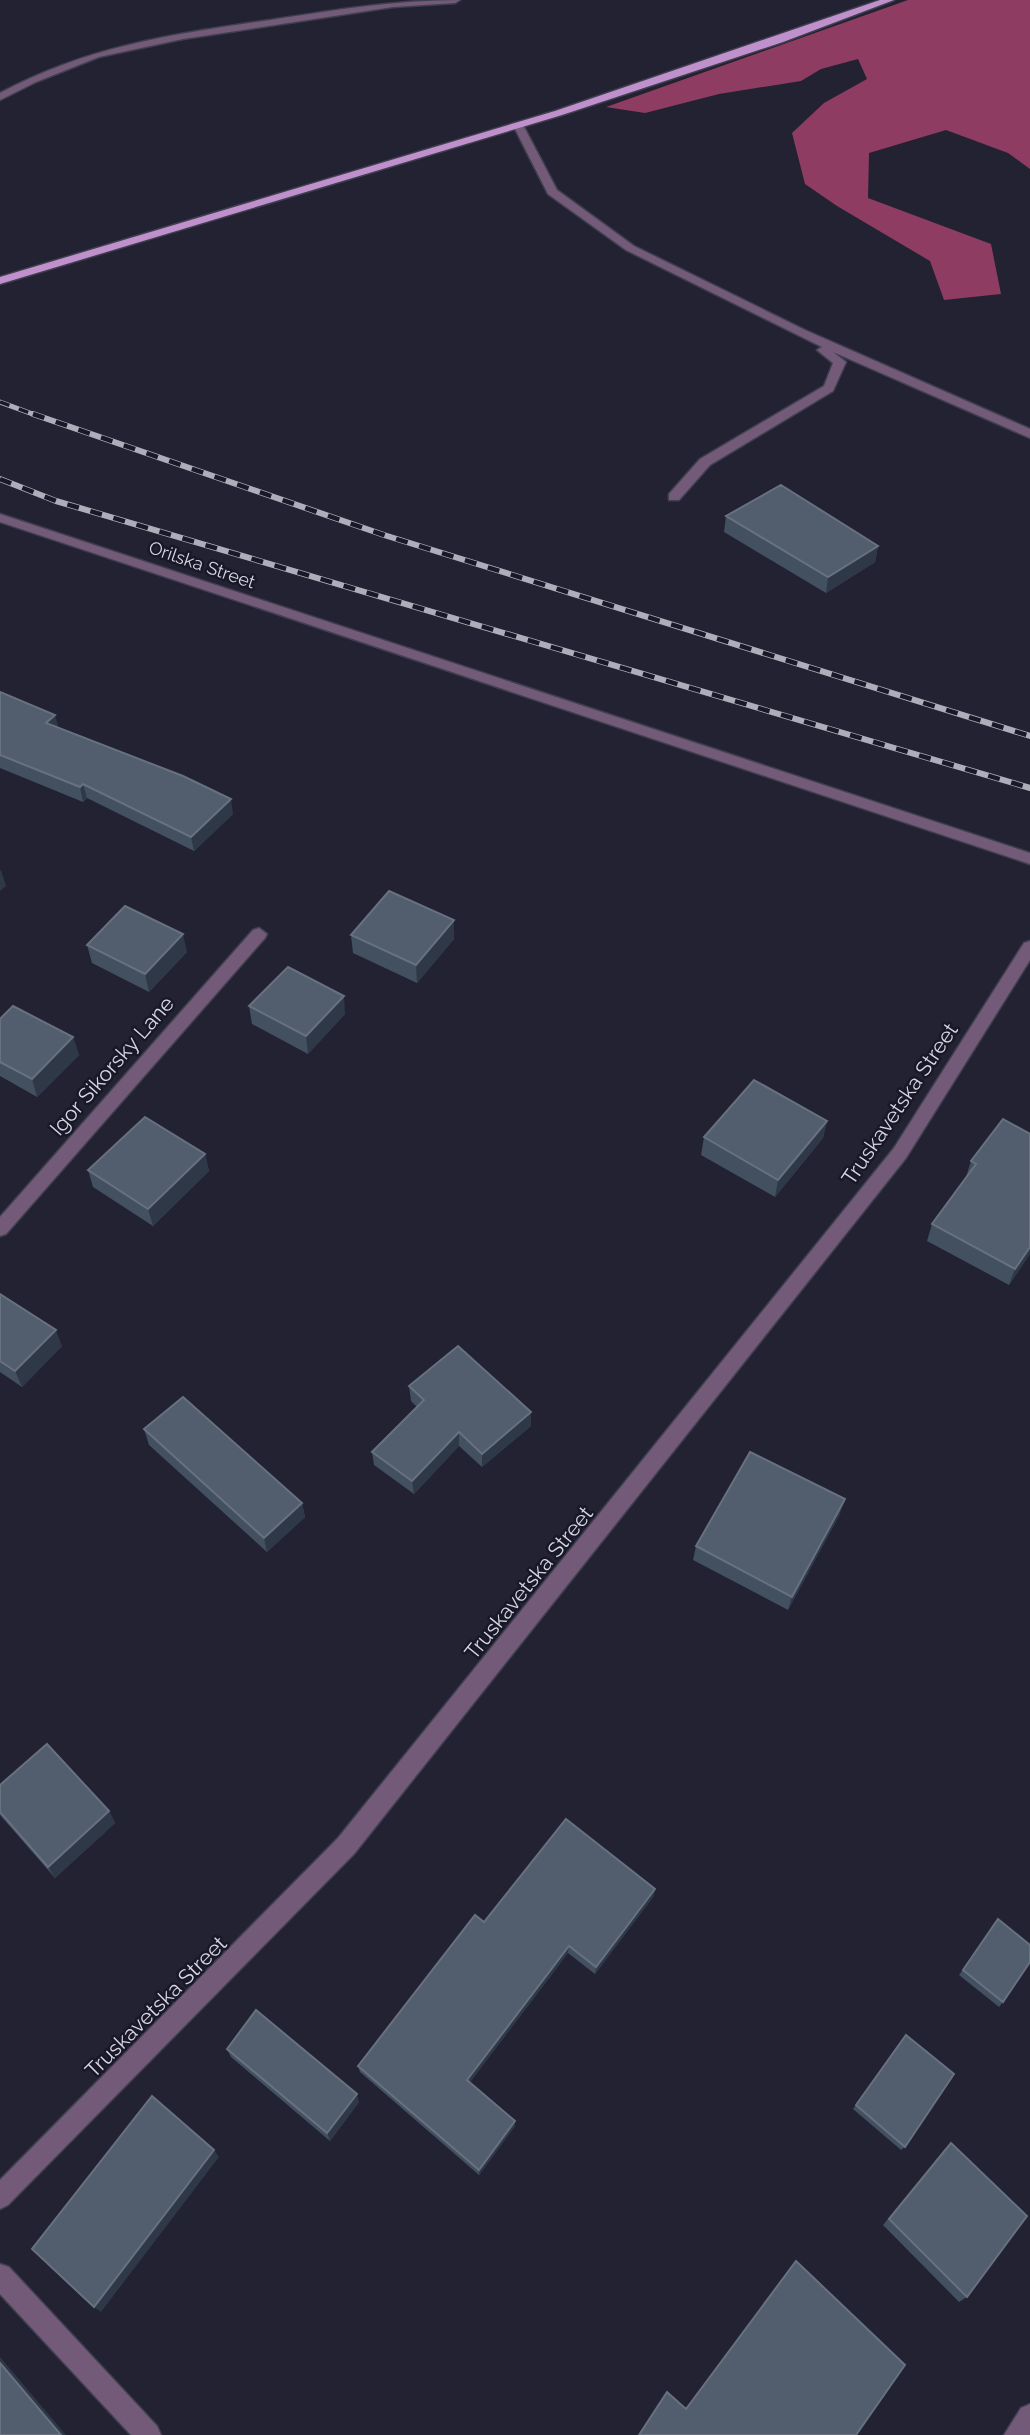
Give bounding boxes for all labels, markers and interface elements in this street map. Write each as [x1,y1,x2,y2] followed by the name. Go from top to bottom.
[146,537,258,593] street label: Orilska Street
[44,991,179,1140] street label: Igor Sikorsky Lane
[836,1018,963,1189] street label: Truskavetska Street
[459,1501,598,1664] street label: Truskavetska Street
[80,1931,231,2082] street label: Truskavetska Street

